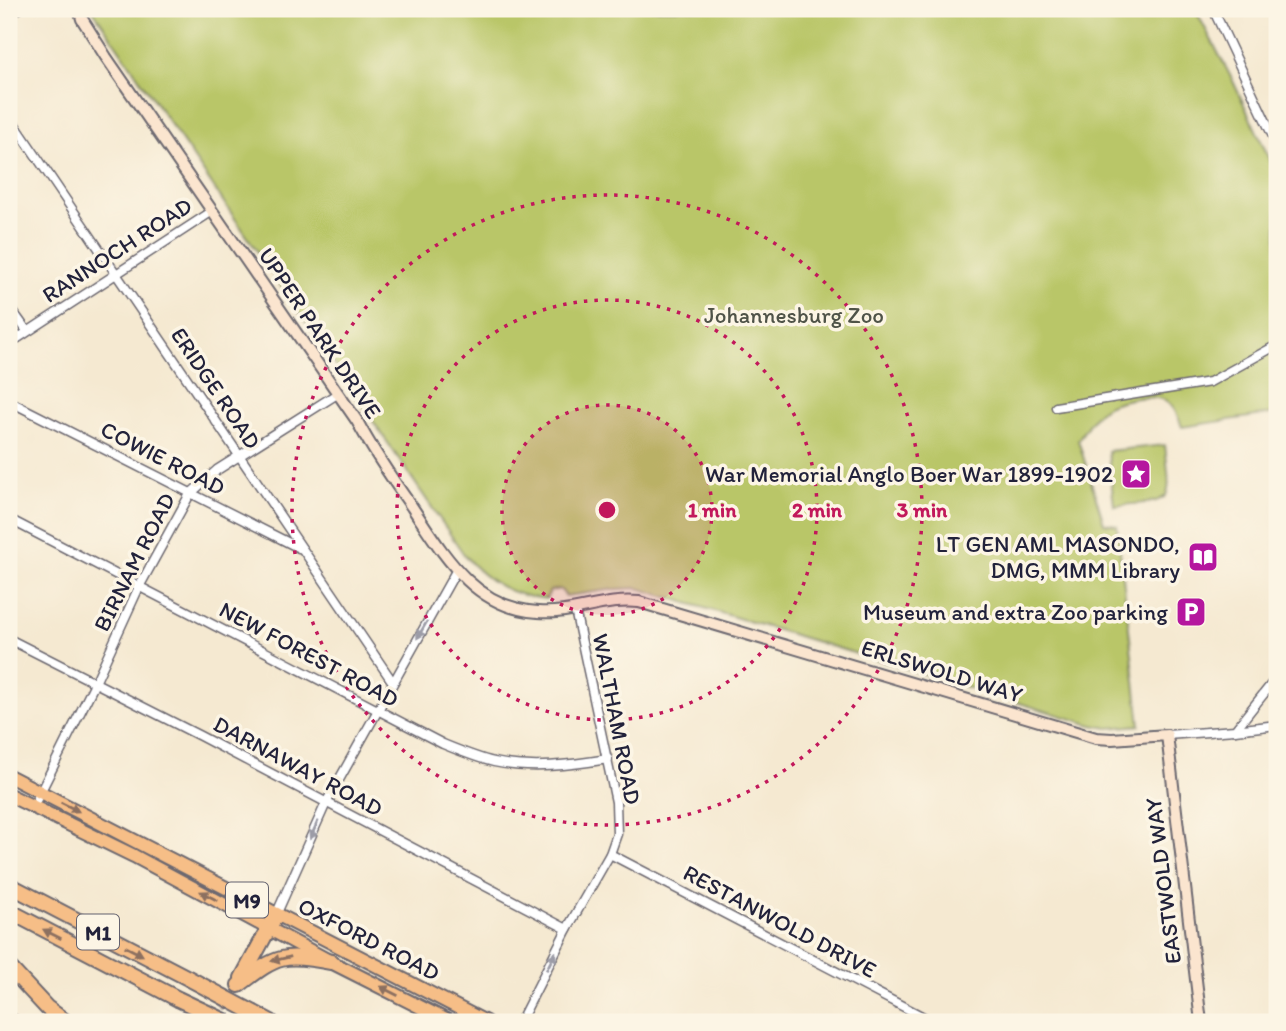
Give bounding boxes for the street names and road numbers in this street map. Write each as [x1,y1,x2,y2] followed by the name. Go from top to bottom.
[37,191,197,309] street label: RANNOCH ROAD
[252,242,388,424] street label: UPPER PARK DRIVE
[165,322,267,454] street label: ERIDGE ROAD
[96,415,230,501] street label: COWIE ROAD
[87,488,181,636] street label: BIRNAM ROAD
[215,595,403,713] street label: NEW FOREST ROAD
[587,631,647,807] street label: WALTHAM ROAD
[858,633,1026,709] street label: ERLSWOLD WAY
[209,710,387,822] street label: DARNAWAY ROAD
[1139,796,1187,966] street label: EASTWOLD WAY
[679,858,881,984] street label: RESTANWOLD DRIVE
[226,883,268,918] road number: M9
[294,891,444,987] street label: OXFORD ROAD
[77,914,119,950] road number: M1

